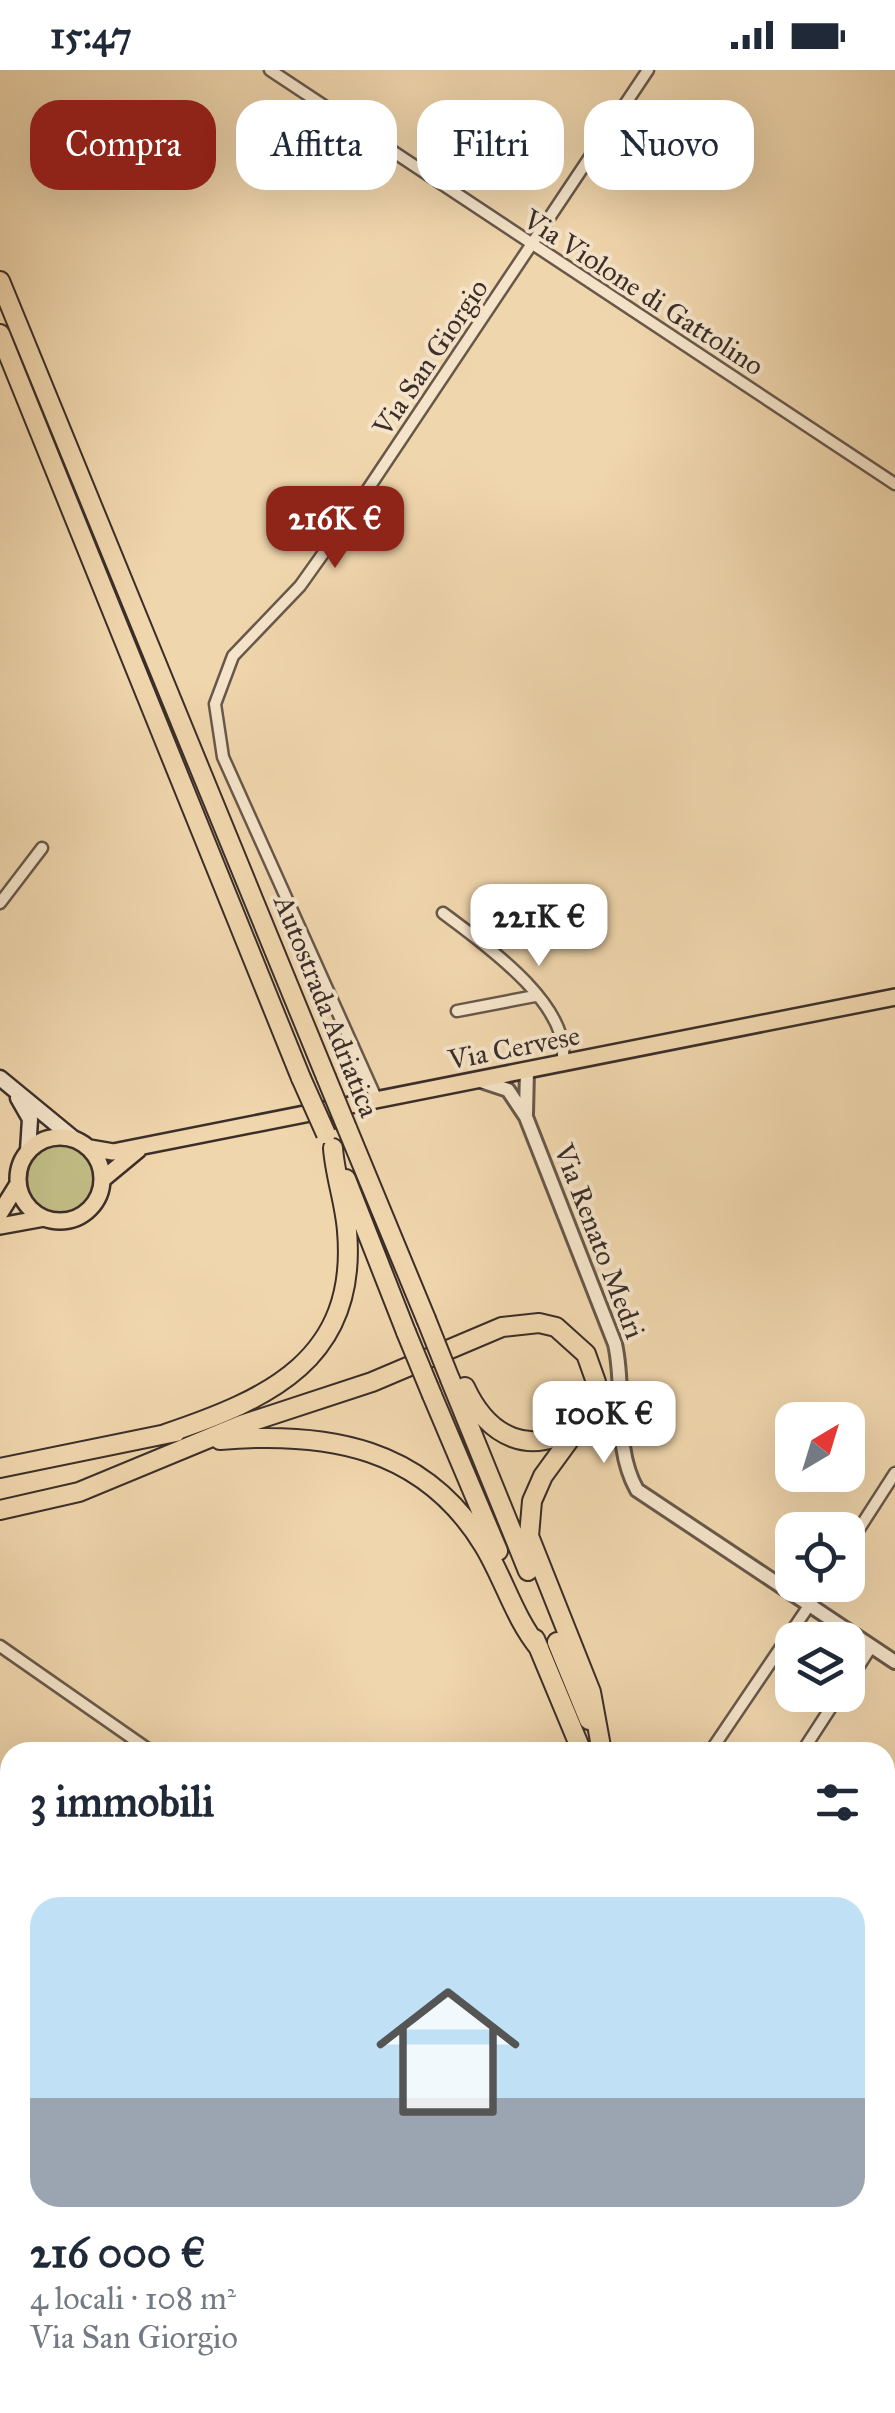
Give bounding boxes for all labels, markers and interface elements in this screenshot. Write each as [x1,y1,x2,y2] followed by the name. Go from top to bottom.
[50,12,132,58] text: 15:47
[30,100,216,190] chip: Compra
[236,100,397,190] chip: Affitta
[417,100,564,190] chip: Filtri
[584,100,754,190] chip: Nuovo
[516,201,771,383] street label: Via Violone di Gattolino
[365,272,496,443] street label: Via San Giorgio
[254,486,416,571] pin: 216K €
[288,499,382,538] text: 216K €
[458,884,620,969] pin: 221K €
[266,889,387,1122] street label: Autostrada Adriatica
[492,897,586,936] text: 221K €
[444,1018,583,1078] street label: Via Cervese
[546,1138,653,1344] street label: Via Renato Medri
[523,1381,685,1466] pin: 100K €
[555,1394,653,1433] text: 100K €
[775,1402,865,1492] north arrow
[775,1402,865,1712] map controls
[775,1512,865,1602] button: locate
[775,1622,865,1712] button: layers
[810,1775,865,1830] icon: filters
[30,1776,214,1828] text: 3 immobili
[358,1962,538,2142] icon: home
[30,2227,206,2279] text: 216 000 €
[30,2279,236,2318] text: 4 locali · 108 m²
[30,2318,238,2357] text: Via San Giorgio

